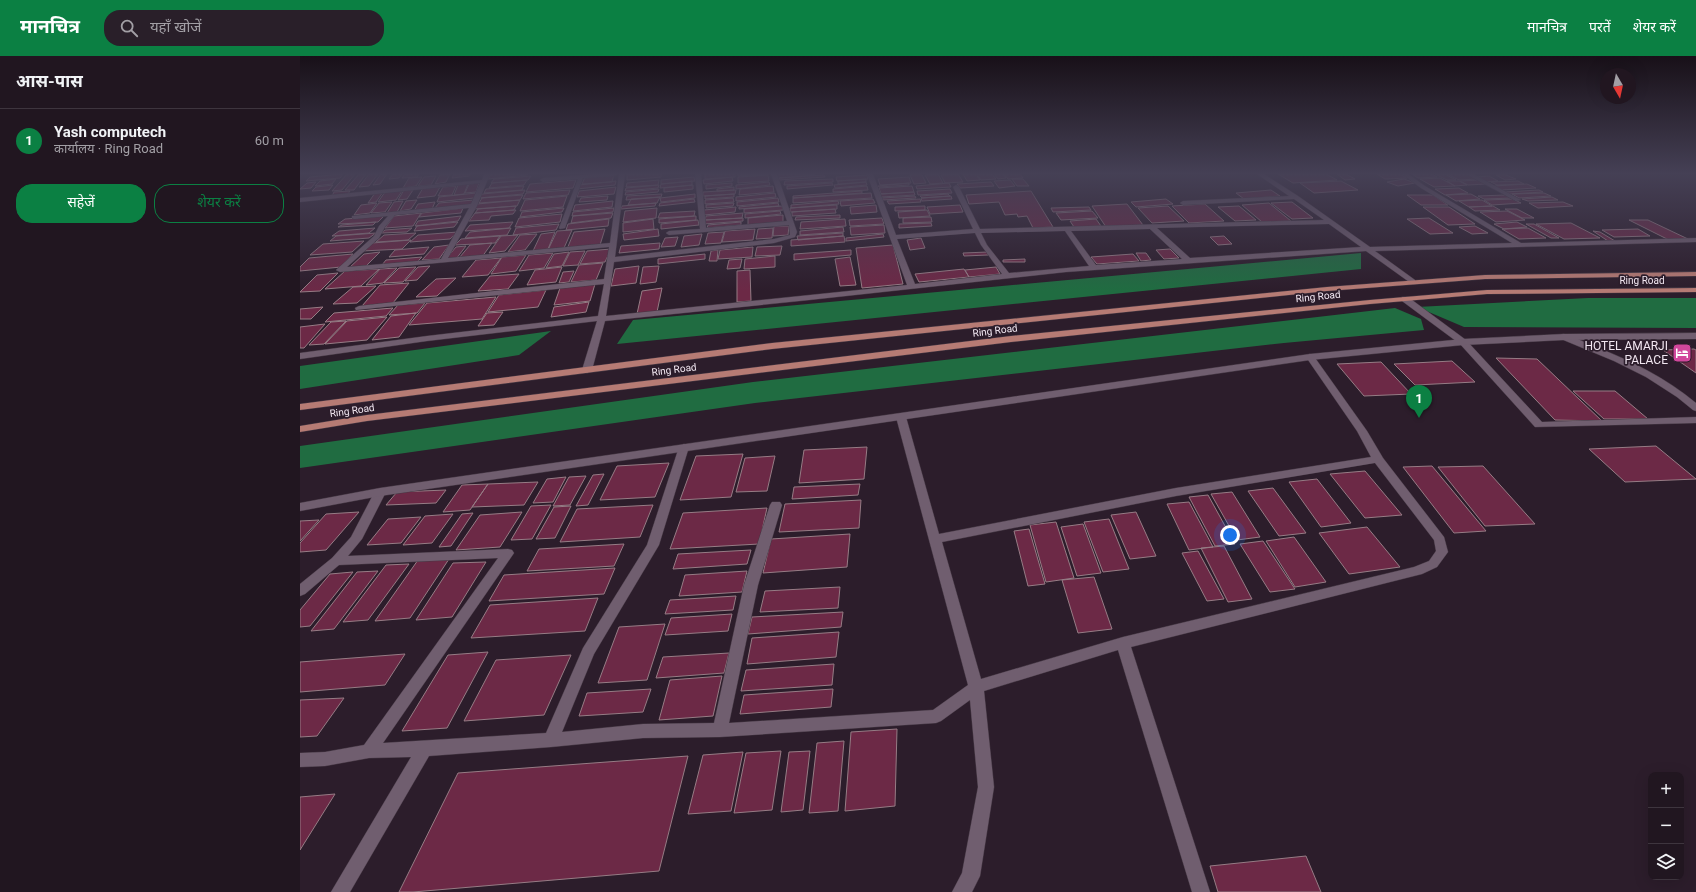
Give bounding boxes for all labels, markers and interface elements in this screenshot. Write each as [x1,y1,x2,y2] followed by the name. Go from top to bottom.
[104,10,384,46] search box
[20,15,80,38] text: मानचित्र
[118,17,140,39] icon: search
[150,18,201,36] text: यहाँ खोजें
[1527,19,1567,35] text: मानचित्र
[1589,19,1611,35] text: परतें
[1633,19,1676,35] text: शेयर करें
[1600,68,1636,104] north arrow
[16,71,83,91] text: आस-पास
[54,123,166,141] text: Yash computech
[25,133,33,148] text: 1
[255,133,284,148] text: 60 m
[54,141,163,156] text: कार्यालय · Ring Road
[16,184,146,223] button: सहेजें
[154,184,284,223] button: शेयर करें
[1619,275,1665,286] street label: Ring Road
[1295,289,1341,304] street label: Ring Road
[972,322,1018,339] street label: Ring Road
[1584,339,1668,367] place label: HOTEL AMARJI PALACE
[1671,342,1693,364] hotel icon: HOTEL AMARJI PALACE
[651,361,697,378] street label: Ring Road
[1406,385,1432,418] pin: 1
[329,402,375,419] street label: Ring Road
[1220,525,1240,545] your location
[1648,772,1684,880] map controls
[1648,772,1684,808] button: +
[1648,808,1684,844] button: −
[1648,844,1684,880] button: layers

